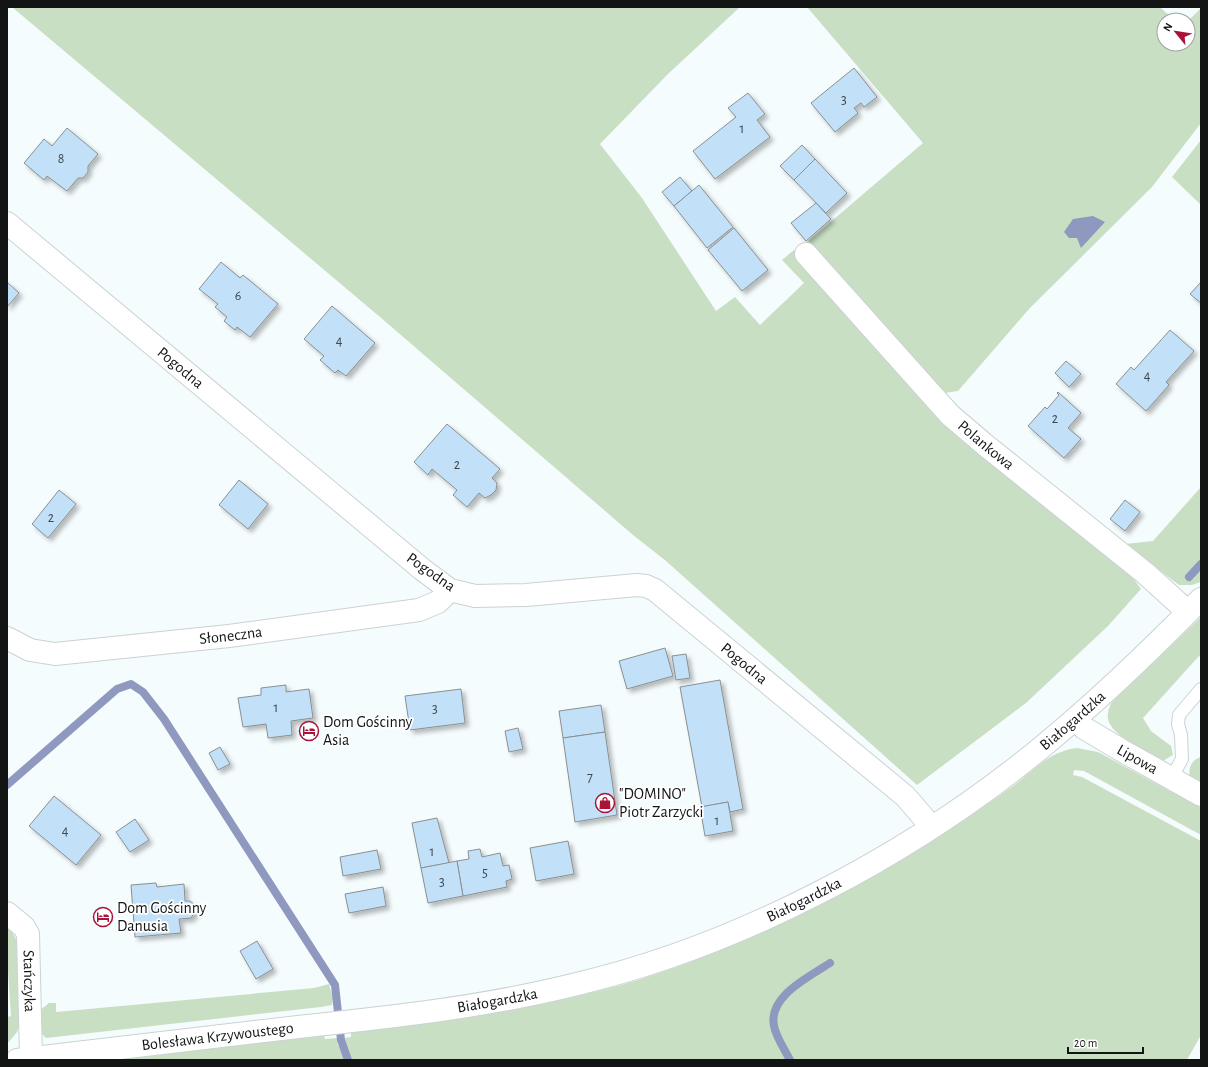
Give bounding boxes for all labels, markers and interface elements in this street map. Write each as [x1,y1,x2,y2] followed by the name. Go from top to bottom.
[1156,12,1196,52] north arrow
[1161,21,1174,33] text: N
[841,93,847,107] house number: 3
[740,122,744,136] house number: 1
[58,152,64,166] house number: 8
[235,289,241,303] house number: 6
[336,334,343,348] house number: 4
[154,344,207,392] street label: Pogodna
[1144,369,1151,383] house number: 4
[1052,412,1058,426] house number: 2
[955,417,1017,473] street label: Polankowa
[454,458,460,472] house number: 2
[48,511,54,525] house number: 2
[404,550,458,594] street label: Pogodna
[198,624,263,647] street label: Słoneczna
[718,640,771,687] street label: Pogodna
[1037,688,1109,753] street label: Białogardzka
[274,701,278,715] house number: 1
[432,702,438,716] house number: 3
[323,714,413,748] place label: Dom Gościnny Asia
[298,720,320,742] hotel icon: Dom Gościnny Asia
[1114,741,1161,777] street label: Lipowa
[587,770,593,784] house number: 7
[619,786,703,821] place label: "DOMINO" Piotr Zarzycki
[594,792,616,814] shop icon: "DOMINO" Piotr Zarzycki
[715,814,719,828] house number: 1
[62,824,69,838] house number: 4
[430,845,434,859] house number: 1
[482,866,488,880] house number: 5
[439,875,445,889] house number: 3
[764,875,844,925] street label: Białogardzka
[117,900,207,934] place label: Dom Gościnny Danusia
[92,906,114,928] hotel icon: Dom Gościnny Danusia
[20,950,38,1012] street label: Stańczyka
[456,985,539,1015] street label: Białogardzka
[141,1020,295,1053] street label: Bolesława Krzywoustego
[1068,1029,1143,1055] scale bar
[1074,1037,1097,1049] text: 20 m

